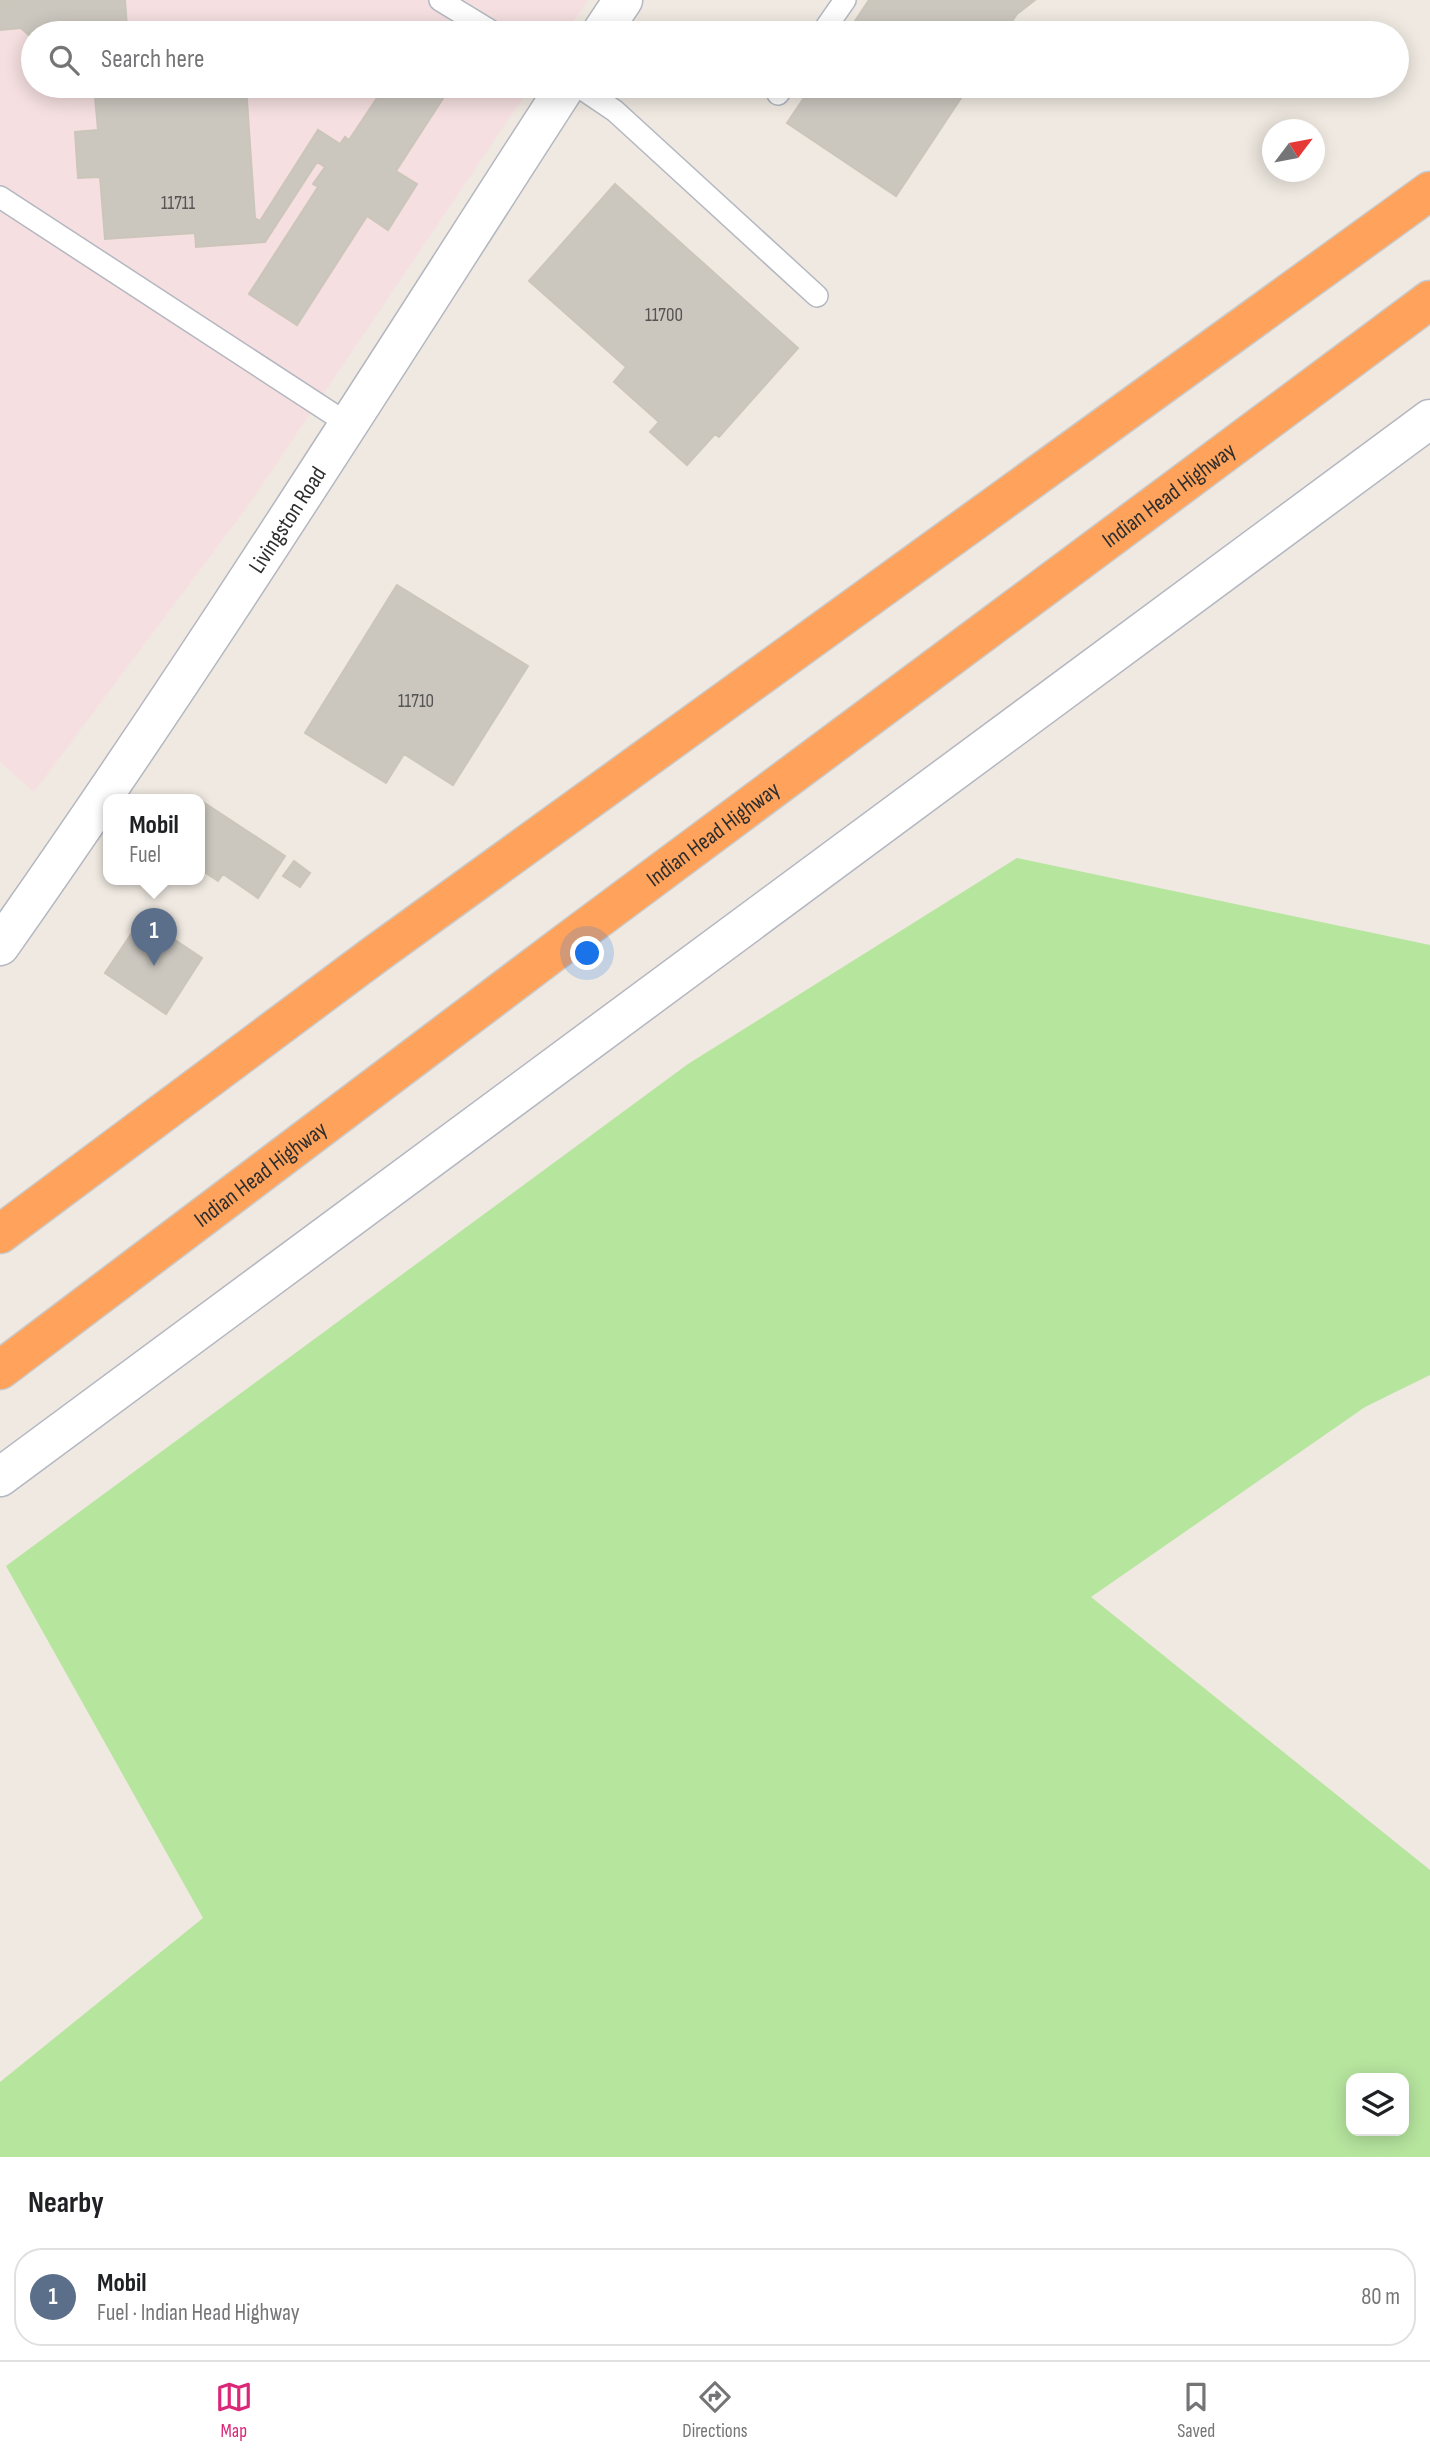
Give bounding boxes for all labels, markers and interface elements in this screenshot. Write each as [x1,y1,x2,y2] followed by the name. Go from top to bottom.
[21,21,1409,98] search box
[45,41,83,79] icon: search
[101,44,204,75] text: Search here
[1262,119,1325,182] north arrow
[161,192,195,215] house number: 11711
[645,304,683,327] house number: 11700
[1097,437,1241,554] street label: Indian Head Highway
[243,461,333,579] street label: Livingston Road
[398,690,434,713] house number: 11710
[641,776,786,893] street label: Indian Head Highway
[103,794,205,885] popup
[129,810,179,841] text: Mobil
[129,841,161,869] text: Fuel
[131,908,177,966] pin: 1
[570,936,604,970] your location
[189,1115,333,1233] street label: Indian Head Highway
[1346,2073,1409,2136] map controls
[1346,2073,1409,2136] button: layers
[28,2185,104,2221] text: Nearby
[97,2268,147,2299] text: Mobil
[48,2283,58,2311] text: 1
[1361,2283,1400,2311] text: 80 m
[97,2299,300,2327] text: Fuel · Indian Head Highway
[215,2378,253,2443] tab: Map
[682,2378,748,2443] tab: Directions
[1177,2378,1215,2443] tab: Saved

